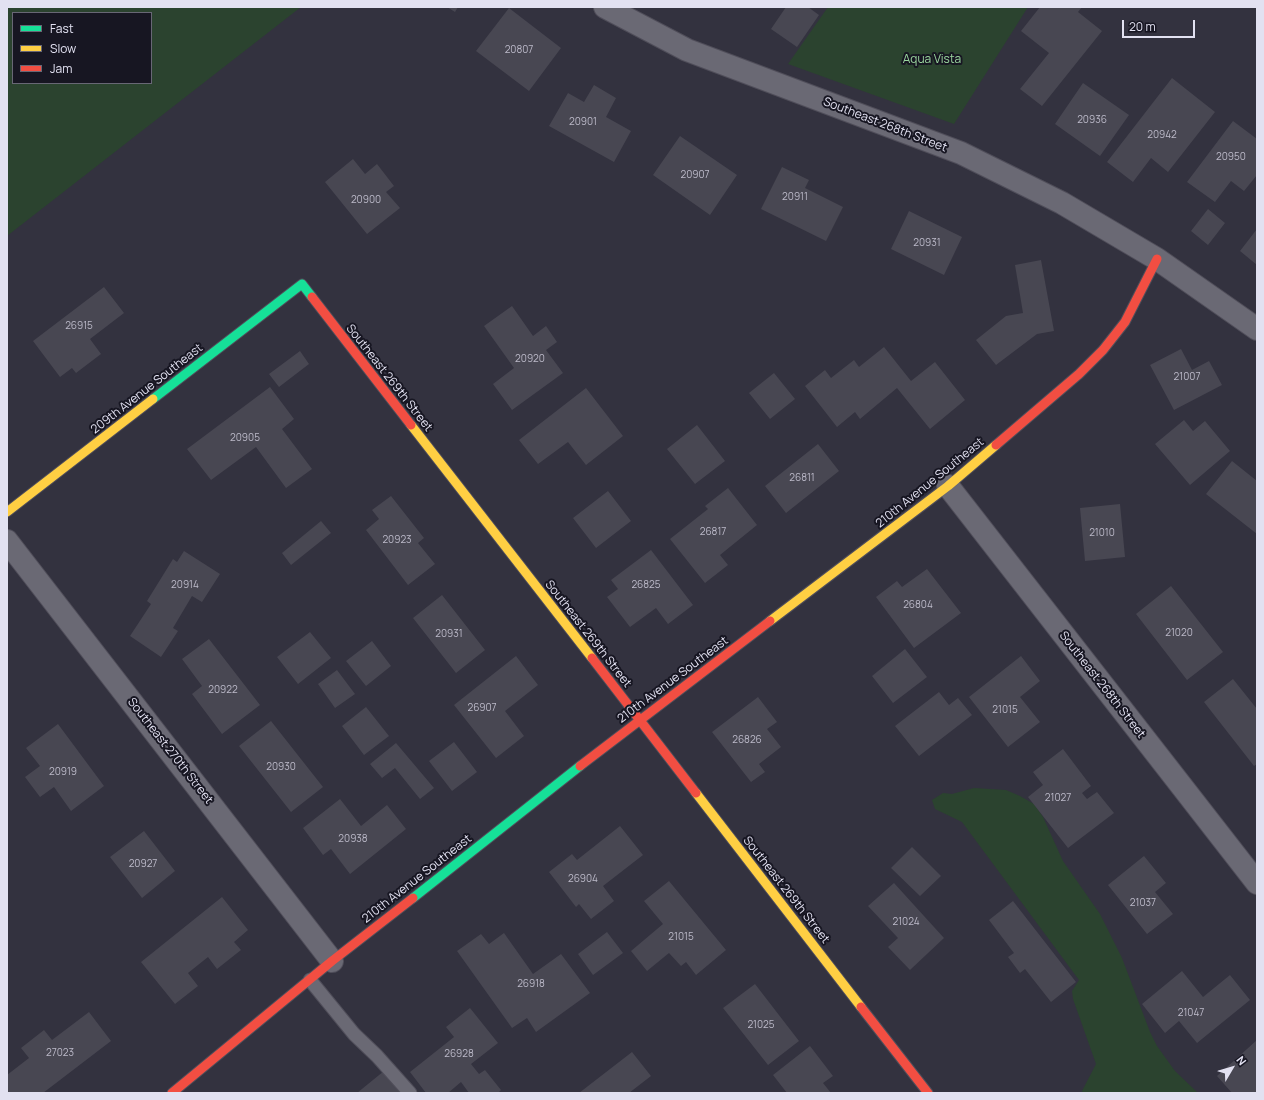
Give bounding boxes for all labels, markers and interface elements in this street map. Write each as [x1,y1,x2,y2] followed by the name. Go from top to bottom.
[12,12,152,84] legend
[1124,12,1197,38] scale bar
[1129,18,1156,35] text: 20 m
[50,20,74,37] text: Fast
[50,40,76,57] text: Slow
[505,44,533,56] house number: 20807
[903,53,961,67] park label: Aqua Vista
[50,60,72,77] text: Jam
[821,95,949,155] street label: Southeast 268th Street
[1077,114,1107,126] house number: 20936
[569,116,597,128] house number: 20901
[1147,129,1177,141] house number: 20942
[1216,151,1246,163] house number: 20950
[680,169,710,181] house number: 20907
[782,191,808,203] house number: 20911
[351,194,381,206] house number: 20900
[913,237,941,249] house number: 20931
[65,320,93,332] house number: 26915
[343,322,435,434] street label: Southeast 269th Street
[88,341,206,437] street label: 209th Avenue Southeast
[515,353,545,365] house number: 20920
[1174,371,1200,383] house number: 21007
[230,432,260,444] house number: 20905
[873,435,987,531] street label: 210th Avenue Southeast
[789,472,815,484] house number: 26811
[700,526,726,538] house number: 26817
[1089,527,1115,539] house number: 21010
[382,534,412,546] house number: 20923
[542,578,634,690] street label: Southeast 269th Street
[171,579,199,591] house number: 20914
[631,579,661,591] house number: 26825
[903,599,933,611] house number: 26804
[1165,627,1193,639] house number: 21020
[435,628,463,640] house number: 20931
[1056,629,1148,741] street label: Southeast 268th Street
[615,634,731,726] street label: 210th Avenue Southeast
[208,684,238,696] house number: 20922
[124,695,216,807] street label: Southeast 270th Street
[467,702,497,714] house number: 26907
[992,704,1018,716] house number: 21015
[732,734,762,746] house number: 26826
[266,761,296,773] house number: 20930
[49,766,77,778] house number: 20919
[1045,792,1071,804] house number: 21027
[359,832,475,926] street label: 210th Avenue Southeast
[338,833,368,845] house number: 20938
[740,834,832,946] street label: Southeast 269th Street
[129,858,157,870] house number: 20927
[568,873,598,885] house number: 26904
[1130,897,1156,909] house number: 21037
[892,916,920,928] house number: 21024
[668,931,694,943] house number: 21015
[517,978,545,990] house number: 26918
[1178,1007,1204,1019] house number: 21047
[747,1019,775,1031] house number: 21025
[46,1047,74,1059] house number: 27023
[444,1048,474,1060] house number: 26928
[1212,1048,1252,1088] north arrow
[1234,1053,1250,1068] text: N

